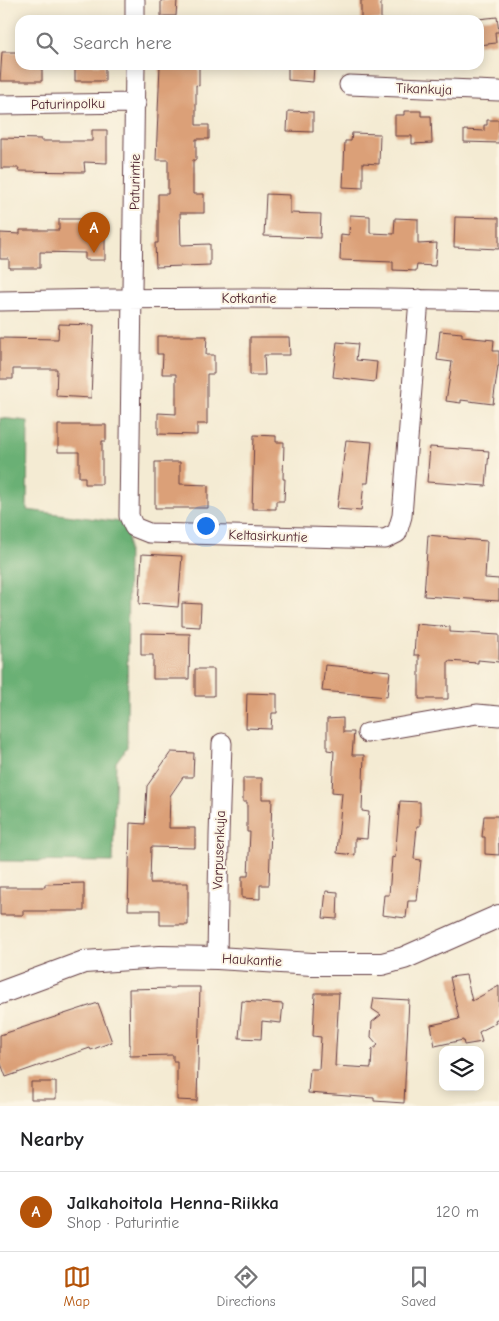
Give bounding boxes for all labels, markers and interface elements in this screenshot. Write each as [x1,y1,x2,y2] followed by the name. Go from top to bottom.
[15,15,484,70] search box
[33,29,61,57] icon: search
[73,32,172,54] text: Search here
[396,80,452,98] street label: Tikankuja
[31,95,105,113] street label: Paturinpolku
[126,154,144,210] street label: Paturintie
[78,212,110,253] pin: A
[222,290,276,307] street label: Kotkantie
[193,513,219,539] your location
[228,526,308,546] street label: Keltasirkuntie
[209,810,229,890] street label: Varpusenkuja
[222,950,282,970] street label: Haukantie
[439,1046,484,1091] map controls
[439,1046,484,1091] button: layers
[20,1127,84,1151] text: Nearby
[67,1192,279,1214] text: Jalkahoitola Henna-Riikka
[32,1203,40,1221] text: A
[436,1203,479,1221] text: 120 m
[67,1214,179,1232] text: Shop · Paturintie
[63,1263,91,1310] tab: Map
[216,1263,276,1310] tab: Directions
[401,1263,436,1310] tab: Saved

